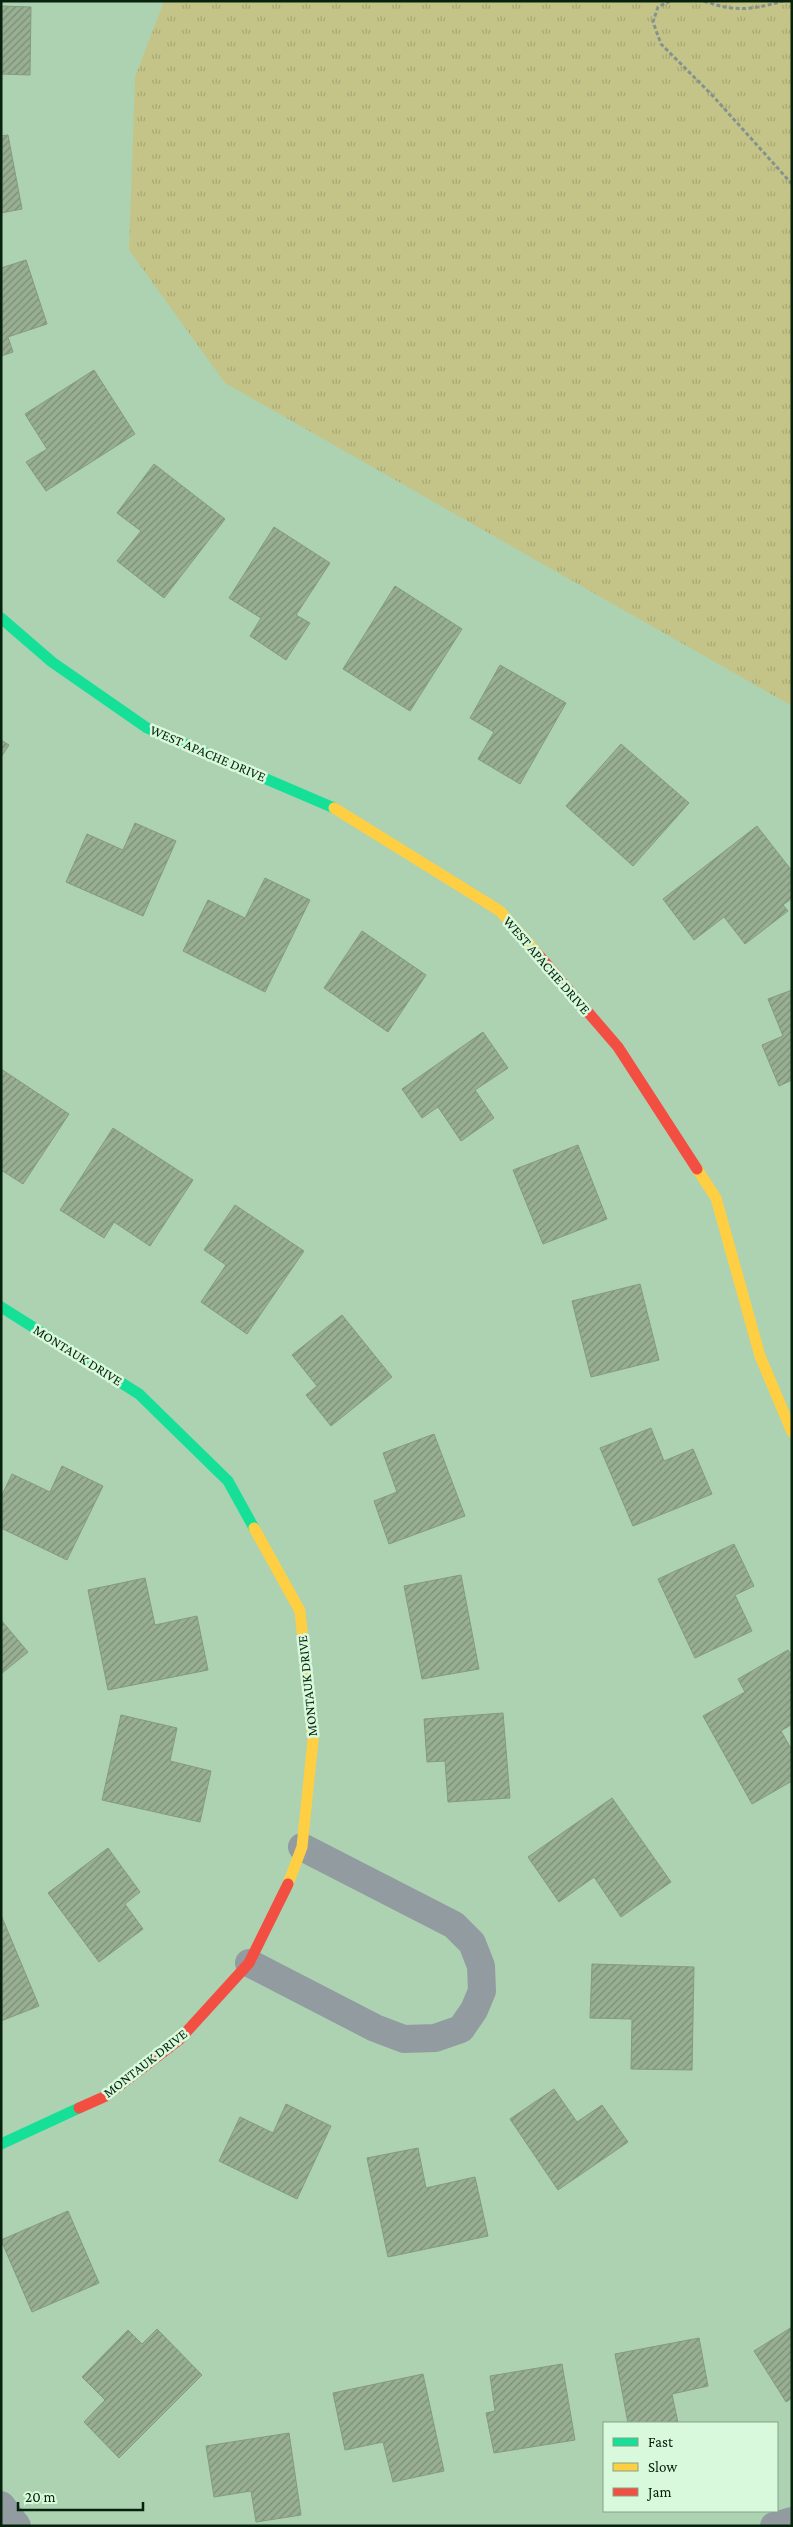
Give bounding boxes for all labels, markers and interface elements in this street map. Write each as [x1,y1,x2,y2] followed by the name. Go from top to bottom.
[148,721,269,785] street label: WEST APACHE DRIVE
[500,913,594,1017] street label: WEST APACHE DRIVE
[31,1321,126,1389] street label: MONTAUK DRIVE
[294,1634,320,1737] street label: MONTAUK DRIVE
[100,2025,190,2101] street label: MONTAUK DRIVE
[603,2422,778,2512] legend
[648,2434,674,2450] text: Fast
[648,2459,678,2475] text: Slow
[18,2480,142,2512] scale bar
[646,2484,671,2501] text: Jam
[25,2489,56,2505] text: 20 m

